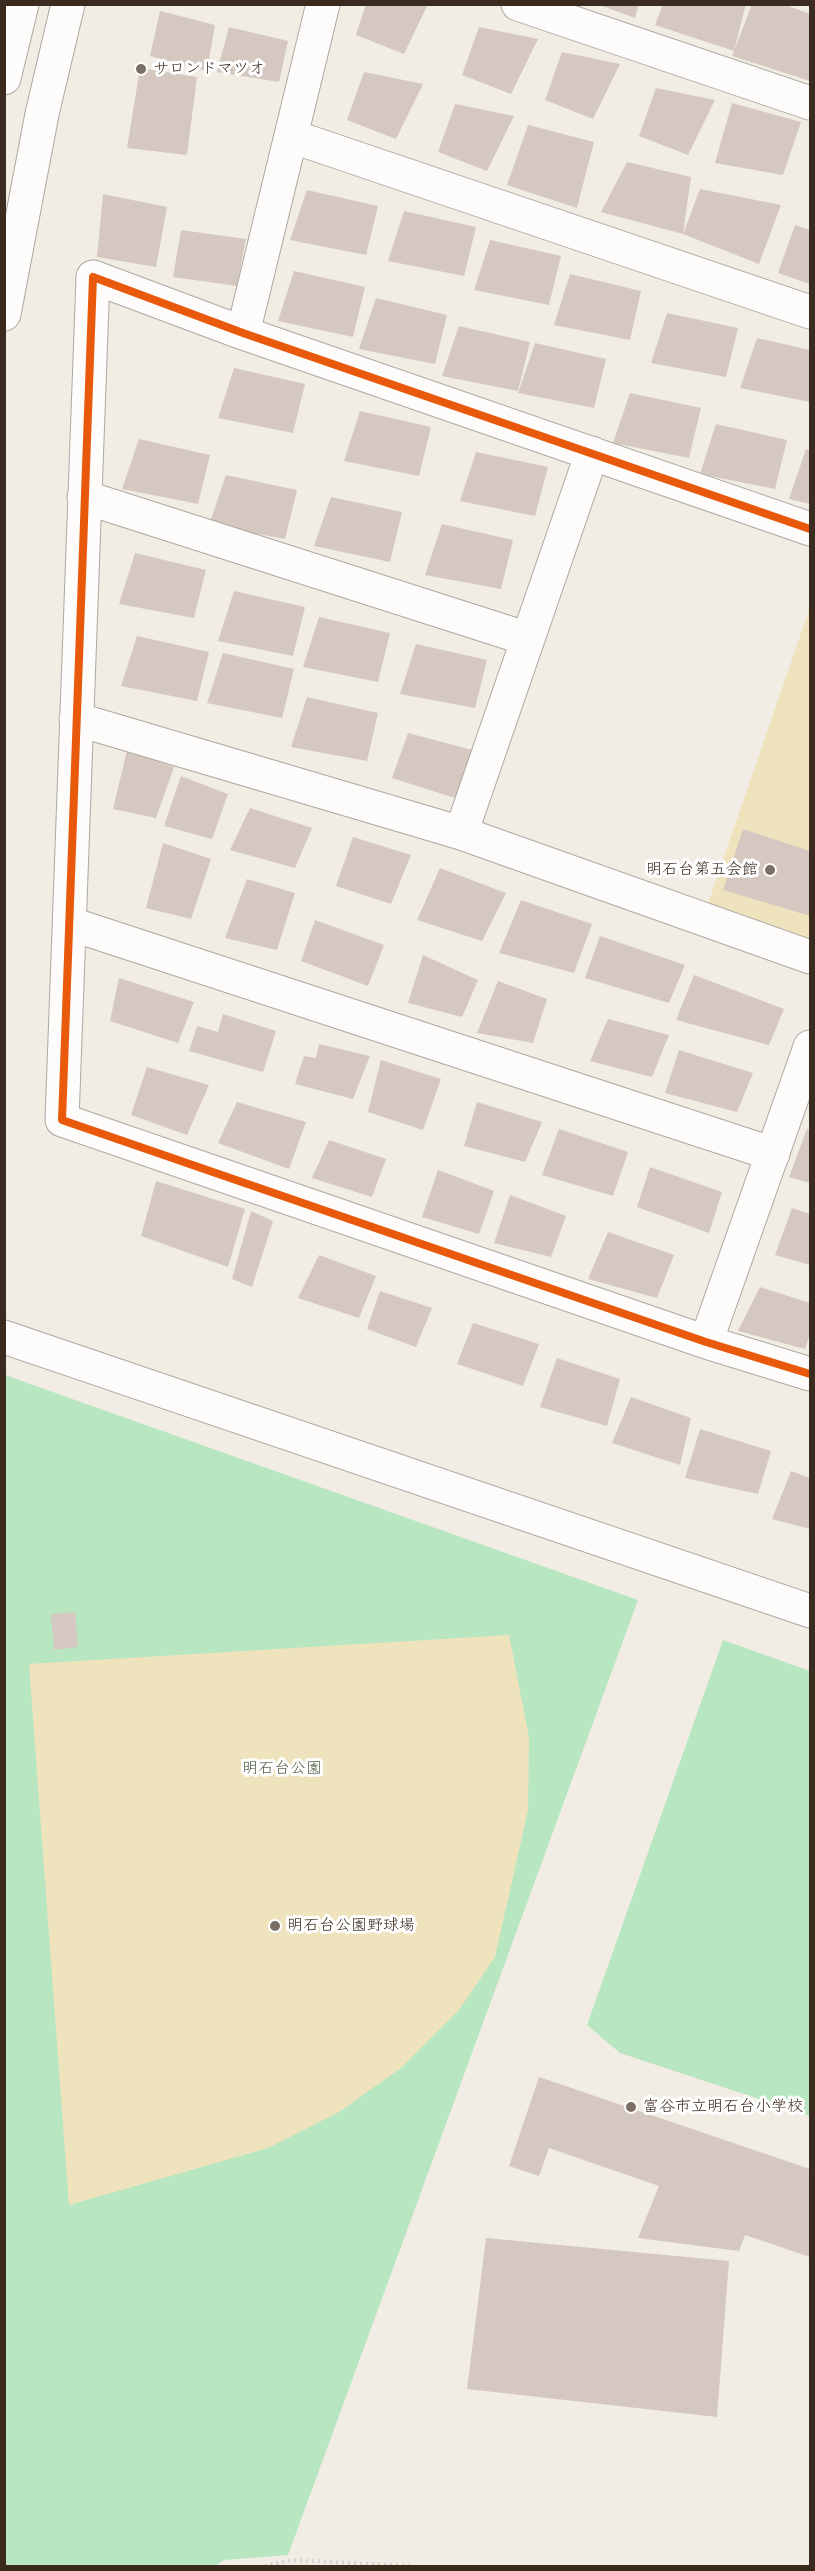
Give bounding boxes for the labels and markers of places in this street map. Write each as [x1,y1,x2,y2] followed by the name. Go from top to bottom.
[153,59,265,79] place label: サロンドマツオ
[134,62,148,76] marker: サロンドマツオ
[646,860,758,880] place label: 明石台第五会館
[763,863,777,877] marker: 明石台第五会館
[287,1916,415,1936] place label: 明石台公園野球場
[268,1919,282,1933] marker: 明石台公園野球場
[643,2097,803,2117] place label: 富谷市立明石台小学校
[624,2100,638,2114] marker: 富谷市立明石台小学校

